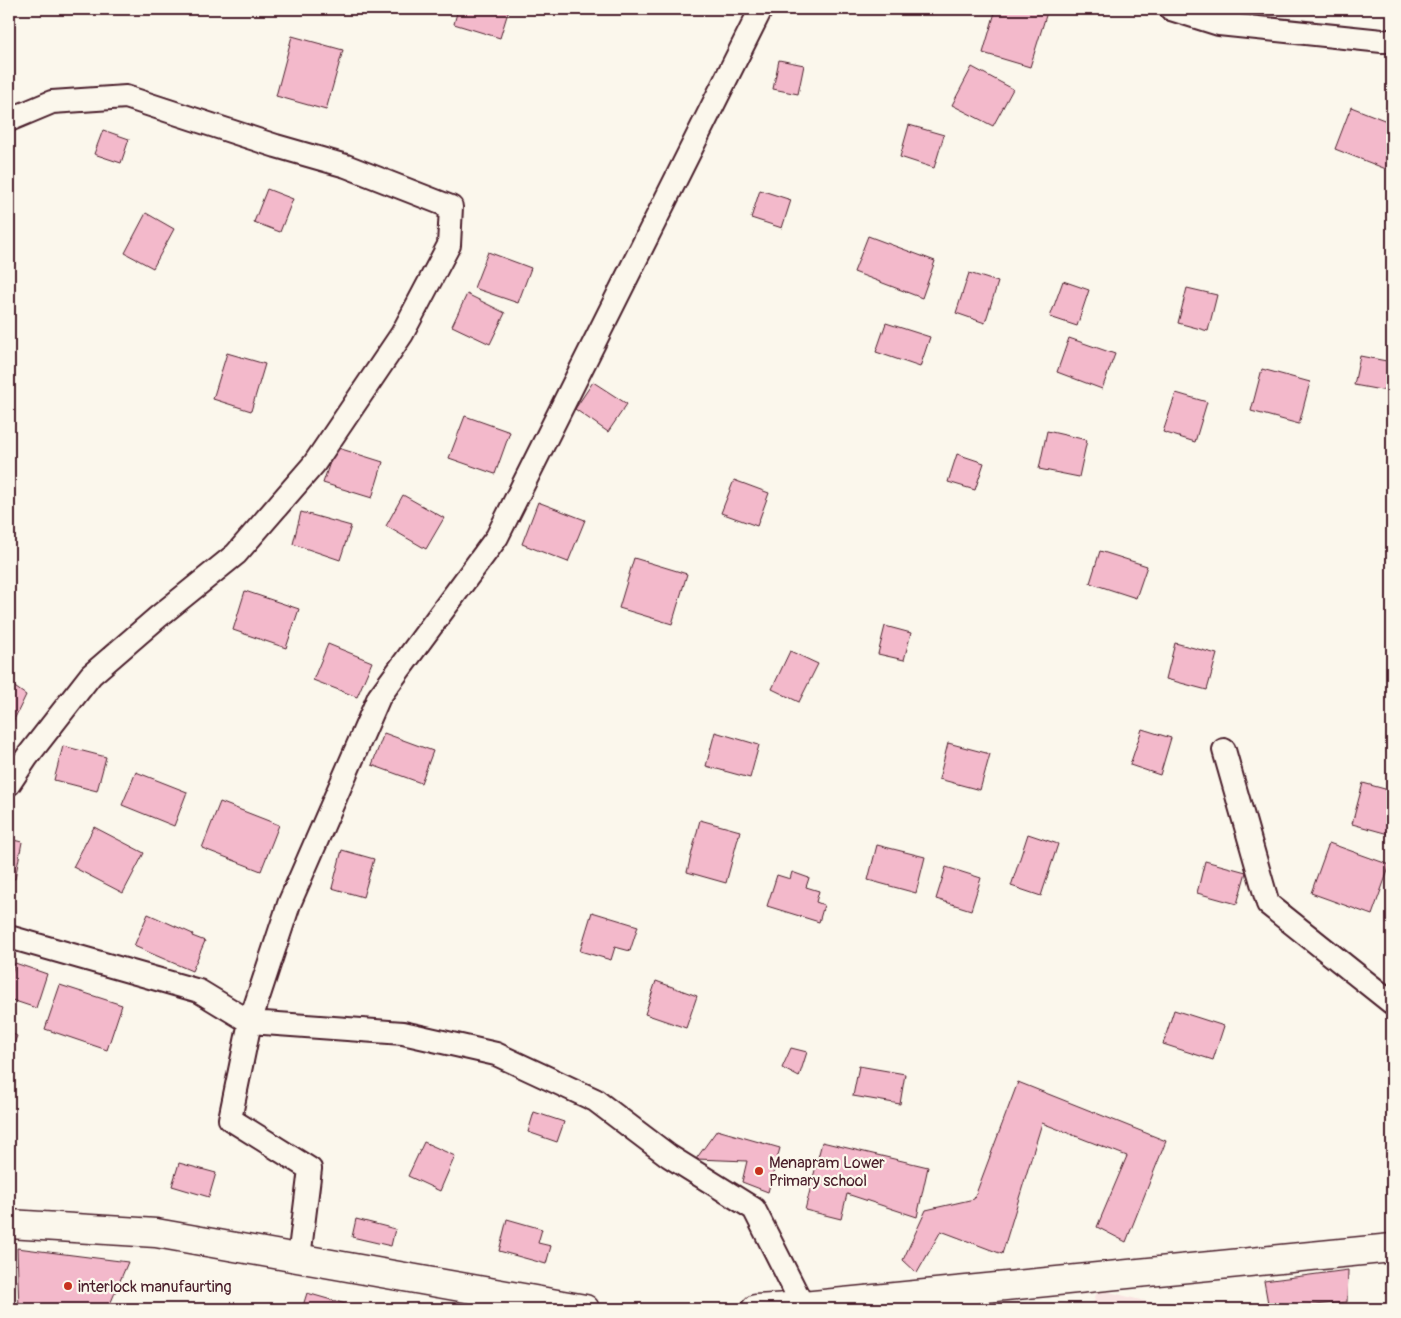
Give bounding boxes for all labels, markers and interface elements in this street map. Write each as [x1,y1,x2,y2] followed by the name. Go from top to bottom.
[769,1153,885,1191] place label: Menapram Lower Primary school
[753,1165,765,1177] marker: Menapram Lower Primary school
[78,1277,232,1297] place label: interlock manufaurting
[62,1280,74,1292] marker: interlock manufaurting

